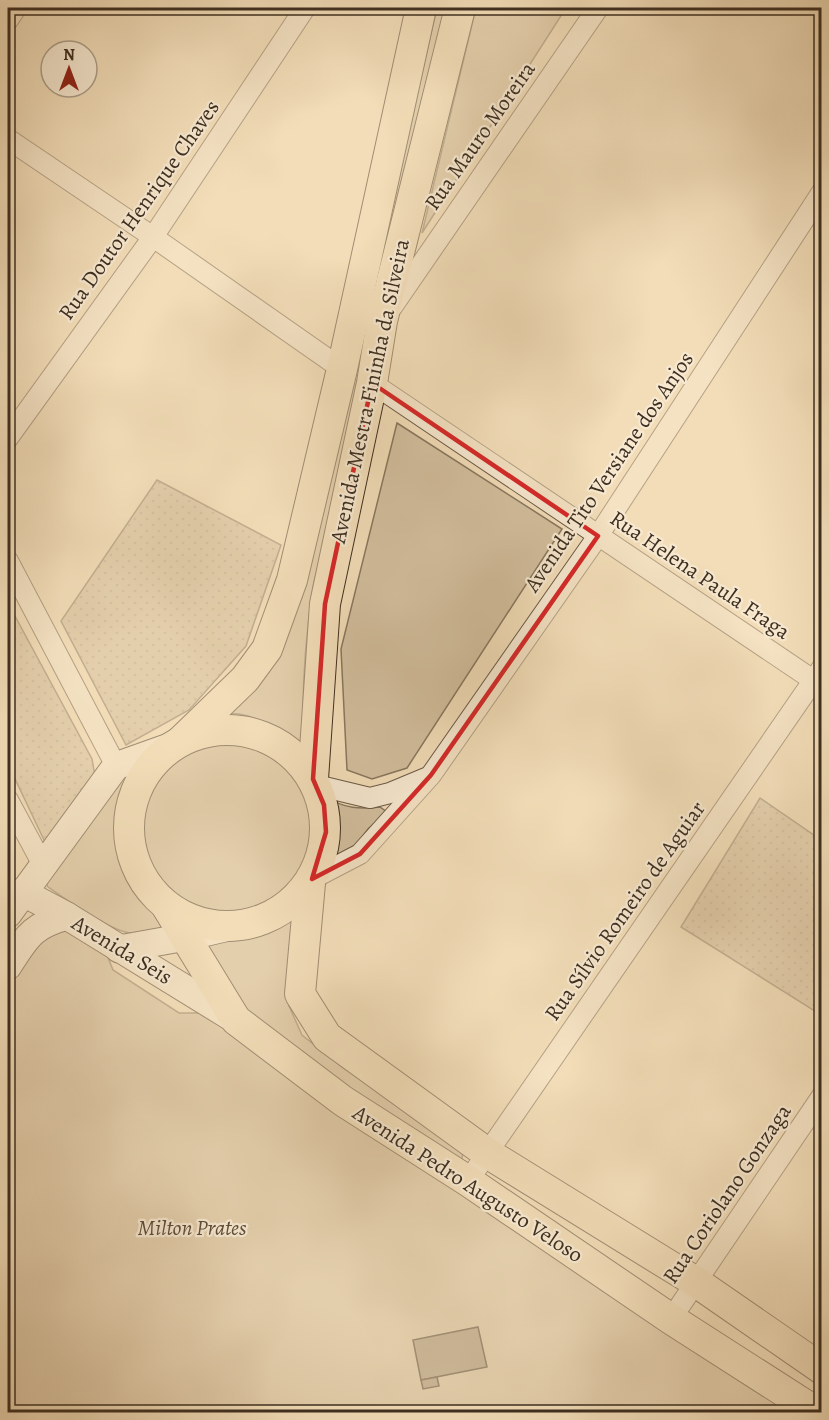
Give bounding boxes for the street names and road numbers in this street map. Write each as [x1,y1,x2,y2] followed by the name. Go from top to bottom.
[417,55,543,216] street label: Rua Mauro Moreira
[51,94,227,326] street label: Rua Doutor Henrique Chaves
[323,235,417,547] street label: Avenida Mestra Fininha da Silveira
[517,346,701,599] street label: Avenida Tito Versiane dos Anjos
[604,503,797,647] street label: Rua Helena Paula Fraga
[538,795,712,1027] street label: Rua Sílvio Romeiro de Aguiar
[65,908,178,992] street label: Avenida Seis
[346,1098,589,1270] street label: Avenida Pedro Augusto Veloso
[656,1098,799,1290] street label: Rua Coriolano Gonzaga

